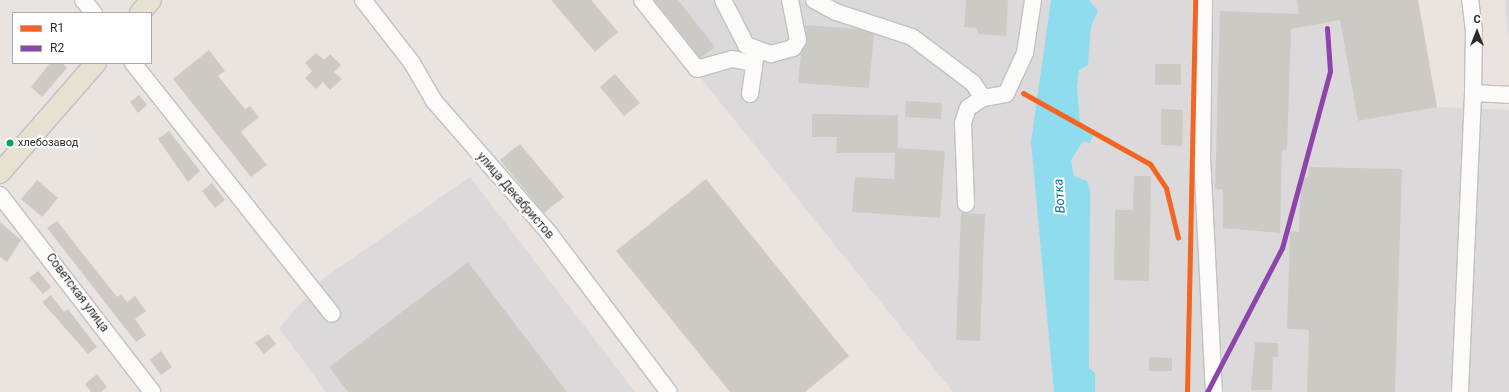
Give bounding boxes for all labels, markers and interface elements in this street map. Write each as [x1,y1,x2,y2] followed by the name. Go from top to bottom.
[12,12,152,64] legend
[1457,12,1497,52] north arrow
[1473,13,1481,26] text: С
[50,21,64,35] text: R1
[50,41,64,55] text: R2
[18,136,78,150] place label: хлебозавод
[5,138,15,148] marker: хлебозавод
[473,150,557,242] street label: улица Декабристов
[1051,178,1069,214] water label: Вотка
[43,251,111,335] street label: Советская улица

